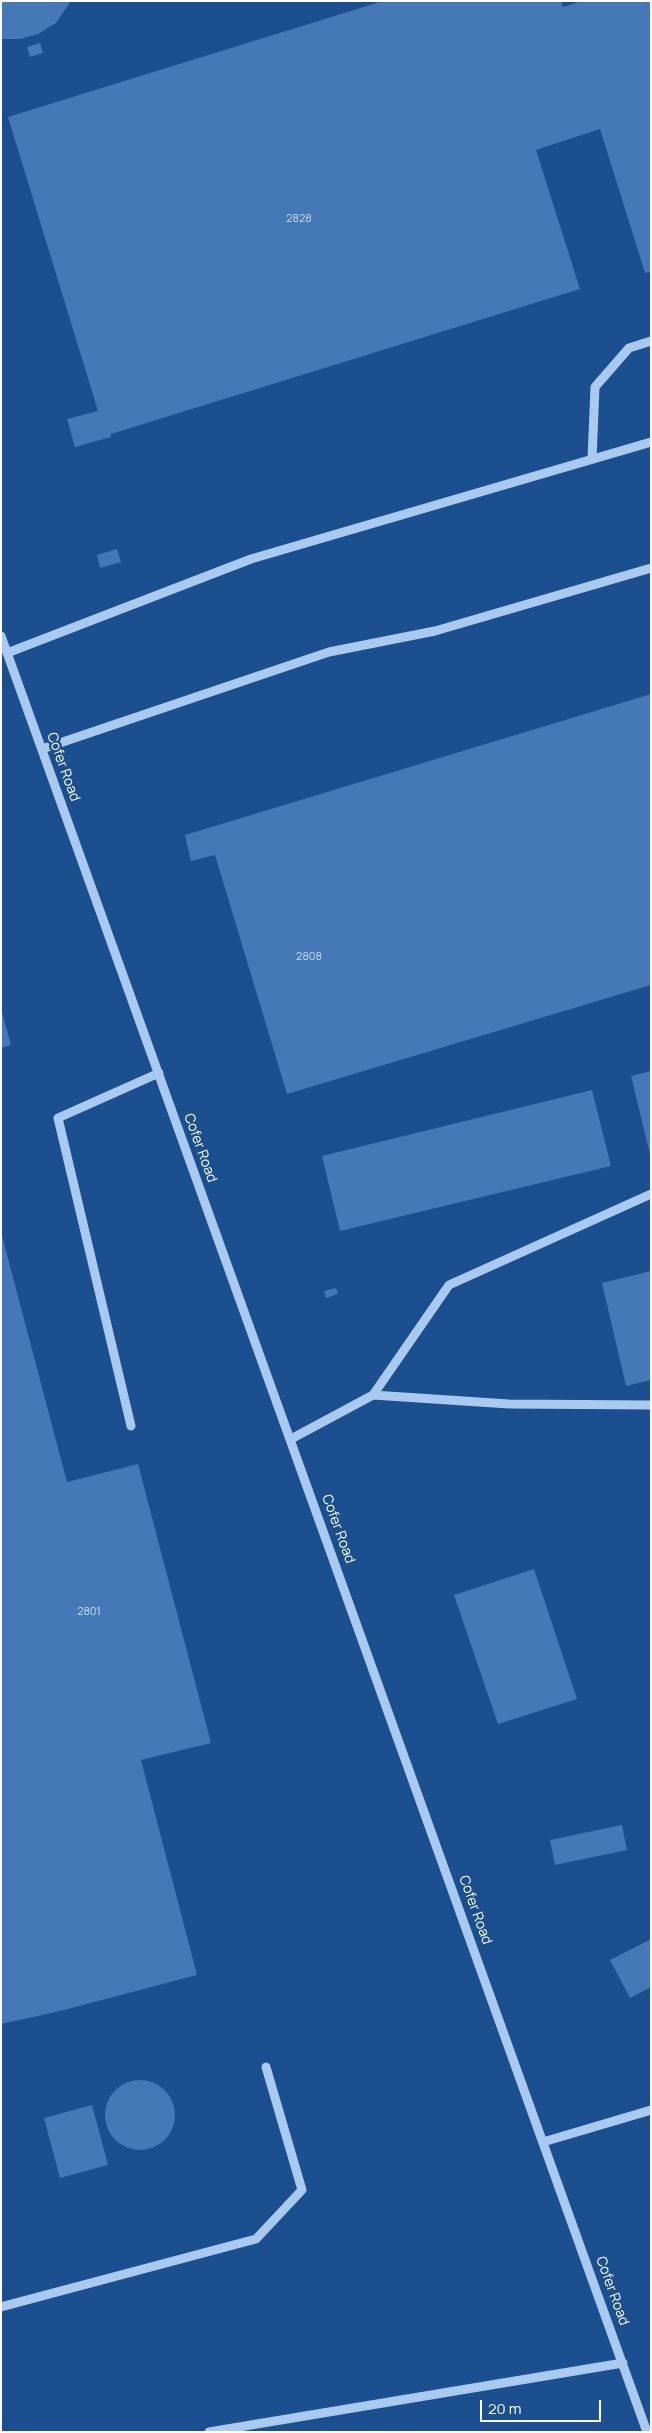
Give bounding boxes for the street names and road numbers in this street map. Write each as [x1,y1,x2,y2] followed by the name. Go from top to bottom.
[43,730,83,804] street label: Cofer Road
[180,1111,220,1185] street label: Cofer Road
[318,1492,358,1566] street label: Cofer Road
[455,1873,495,1947] street label: Cofer Road
[592,2254,632,2328] street label: Cofer Road

